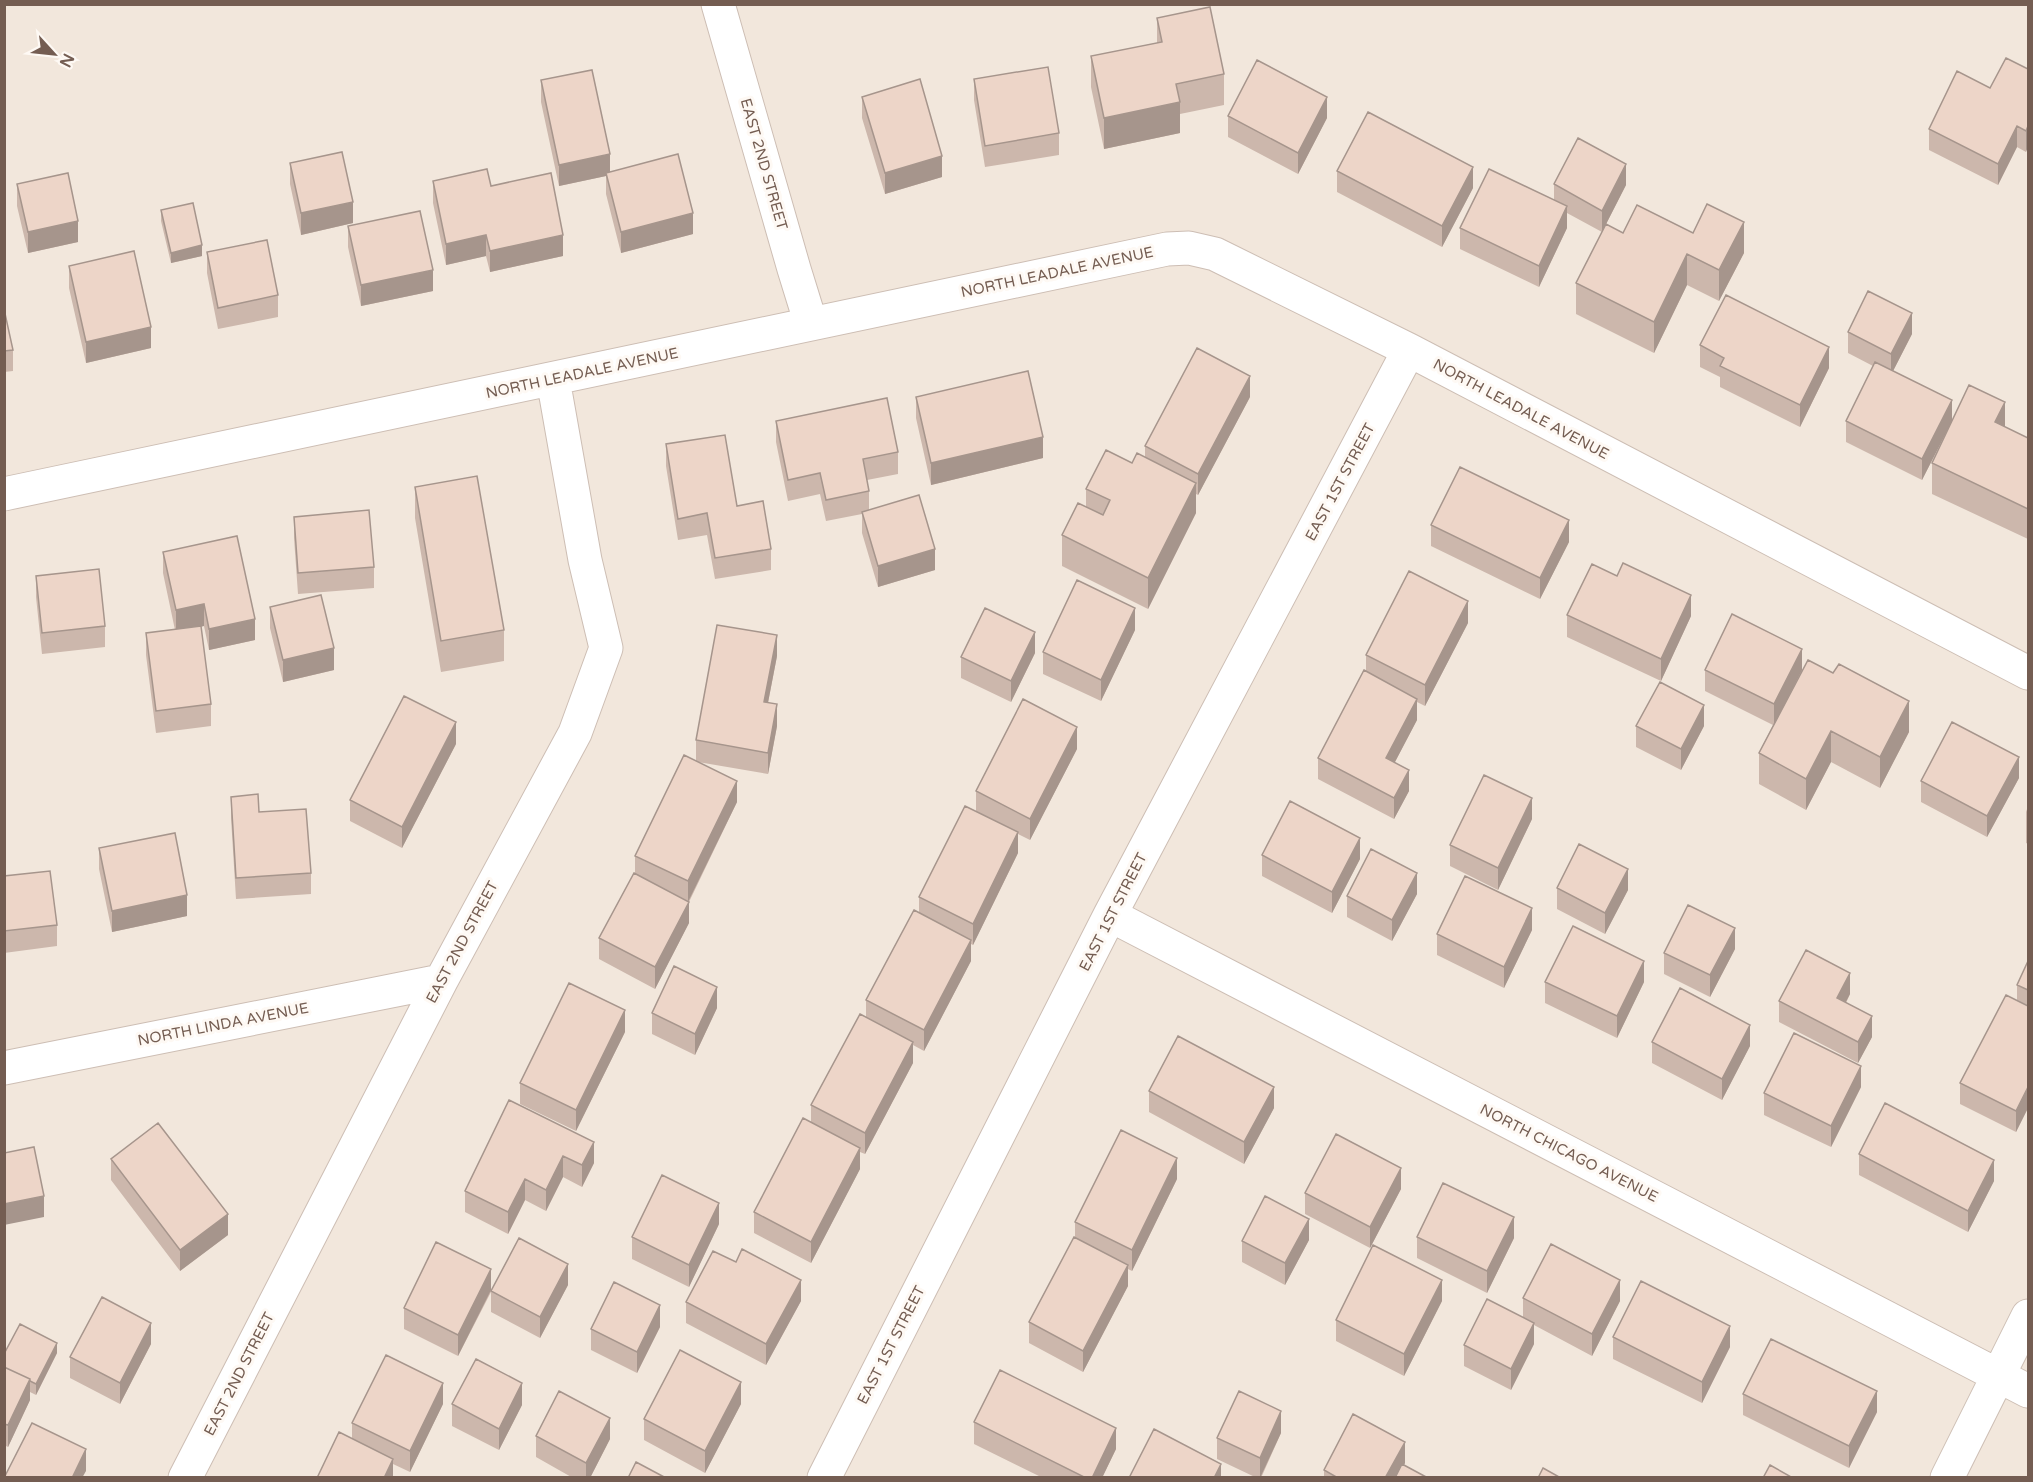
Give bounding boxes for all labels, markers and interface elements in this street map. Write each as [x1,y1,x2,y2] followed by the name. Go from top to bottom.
[24,24,84,84] north arrow
[55,50,78,71] text: N
[737,96,791,232] street label: EAST 2ND STREET
[959,243,1155,301] street label: NORTH LEADALE AVENUE
[484,344,680,402] street label: NORTH LEADALE AVENUE
[1430,355,1612,463] street label: NORTH LEADALE AVENUE
[1301,420,1379,544] street label: EAST 1ST STREET
[1075,850,1151,974] street label: EAST 1ST STREET
[422,878,502,1006] street label: EAST 2ND STREET
[136,999,310,1049] street label: NORTH LINDA AVENUE
[1477,1100,1661,1206] street label: NORTH CHICAGO AVENUE
[853,1283,929,1407] street label: EAST 1ST STREET
[200,1309,278,1439] street label: EAST 2ND STREET

